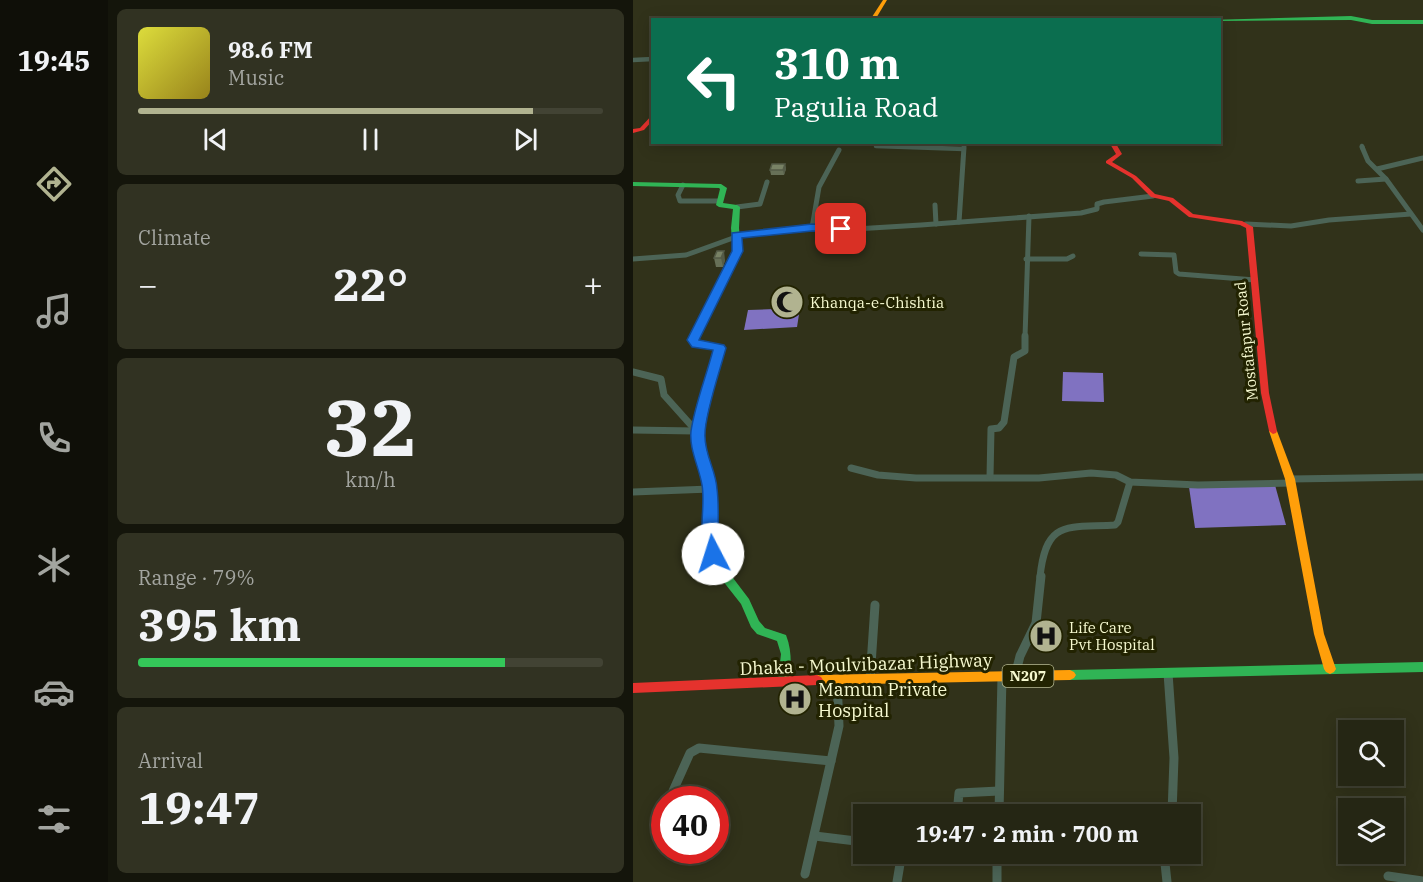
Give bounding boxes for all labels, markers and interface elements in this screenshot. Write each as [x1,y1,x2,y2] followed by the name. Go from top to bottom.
[228,35,313,64] text: 98.6 FM
[774,36,900,91] text: 310 m
[675,42,753,120] icon: left
[18,43,90,78] text: 19:45
[228,64,284,91] text: Music
[774,89,938,124] text: Pagulia Road
[199,123,232,156] icon: previous
[354,123,387,156] icon: pause
[509,123,542,156] icon: next
[33,163,75,205] icon: directions
[815,203,866,254] pin
[824,212,857,245] icon: arrive
[138,224,211,251] text: Climate
[333,255,408,313] text: 22°
[138,263,158,306] text: −
[583,263,603,306] text: +
[1230,280,1262,402] street label: Mostafapur Road
[769,284,805,320] mosque icon: Khanqa-e-Chishtia
[33,290,75,332] icon: music
[810,293,944,312] place label: Khanqa-e-Chishtia
[324,376,417,477] text: 32
[33,417,75,459] icon: phone
[345,466,396,493] text: km/h
[681,522,745,586] position arrow
[33,544,75,586] icon: climate
[138,564,255,591] text: Range · 79%
[138,595,301,653] text: 395 km
[1028,618,1064,654] hospital icon: Life Care Pvt Hospital
[1069,618,1155,654] place label: Life Care Pvt Hospital
[739,648,993,680] street label: Dhaka - Moulvibazar Highway
[1003,665,1053,687] road number: N207
[33,671,75,713] icon: car
[818,678,947,722] place label: Mamun Private Hospital
[777,681,813,717] hospital icon: Mamun Private Hospital
[1338,720,1404,864] map controls
[1338,720,1404,786] button: search
[138,747,203,774] text: Arrival
[138,778,260,836] text: 19:47
[651,786,729,864] speed limit sign: 40
[33,798,75,840] icon: filters
[1338,798,1404,864] button: layers
[915,819,1139,848] text: 19:47 · 2 min · 700 m

